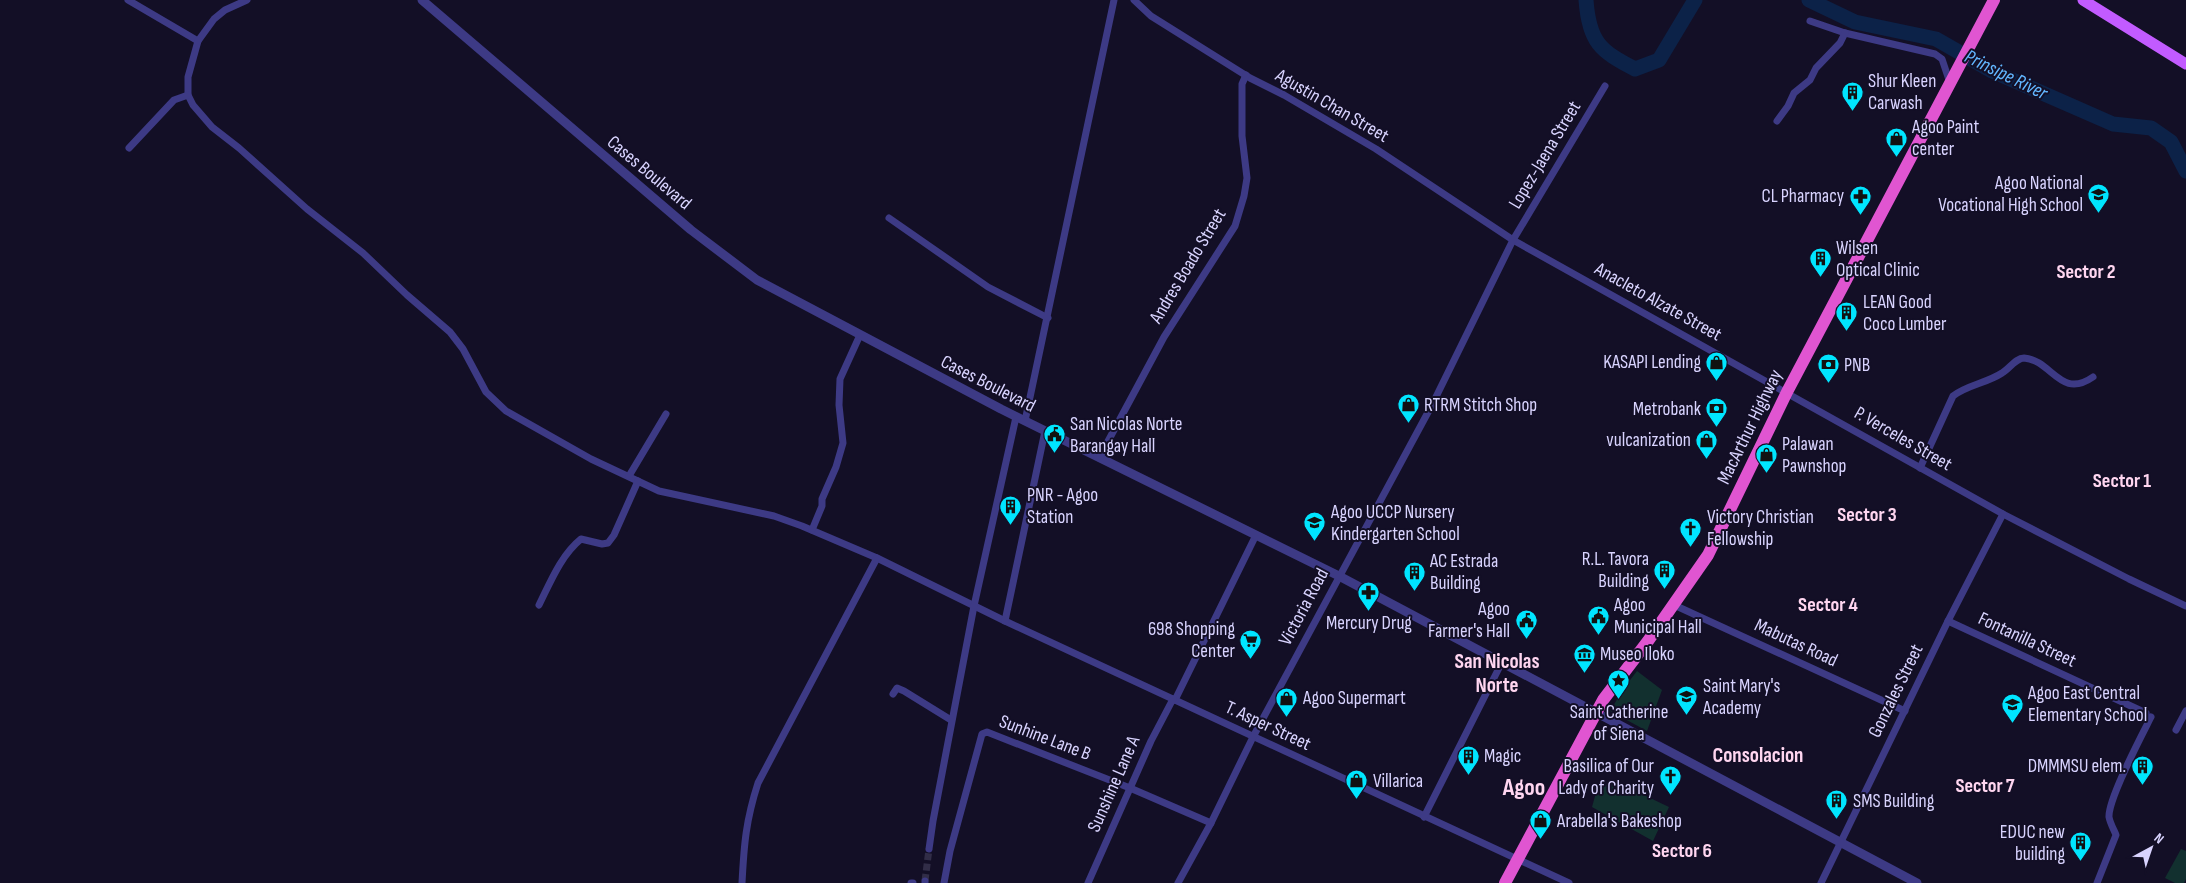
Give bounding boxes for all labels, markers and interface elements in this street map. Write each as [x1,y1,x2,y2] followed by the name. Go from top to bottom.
[1961,45,2053,106] water label: Prinsipe River
[1270,64,1393,148] street label: Agustin Chan Street
[1868,70,1936,115] place label: Shur Kleen Carwash
[1840,80,1864,111] building icon: Shur Kleen Carwash
[1504,97,1586,213] street label: Lopez-Jaena Street
[1911,116,1980,161] place label: Agoo Paint center
[1884,126,1908,157] shop icon: Agoo Paint center
[602,131,696,215] street label: Cases Boulevard
[1938,172,2083,217] place label: Agoo National Vocational High School
[2087,182,2111,213] school or university icon: Agoo National Vocational High School
[1848,184,1872,215] pharmacy icon: CL Pharmacy
[1761,185,1845,208] place label: CL Pharmacy
[1144,204,1231,328] street label: Andres Boado Street
[1836,237,1920,282] place label: Wilsen Optical Clinic
[1808,247,1832,278] building icon: Wilsen Optical Clinic
[1590,257,1726,346] street label: Anacleto Alzate Street
[2056,260,2116,284] district label: Sector 2
[1863,291,1947,336] place label: LEAN Good Coco Lumber
[1835,301,1859,332] building icon: LEAN Good Coco Lumber
[937,350,1039,418] street label: Cases Boulevard
[1705,350,1729,381] shop icon: KASAPI Lending
[1603,351,1701,374] place label: KASAPI Lending
[1816,353,1840,384] bank icon: PNB
[1844,354,1870,377] place label: PNB
[1712,365,1788,488] street label: MacArthur Highway
[1396,393,1420,424] shop icon: RTRM Stitch Shop
[1424,394,1537,417] place label: RTRM Stitch Shop
[1705,397,1729,428] bank icon: Metrobank
[1633,398,1702,421] place label: Metrobank
[1850,402,1956,476] street label: P. Verceles Street
[1070,413,1182,458] place label: San Nicolas Norte Barangay Hall
[1042,423,1066,454] public building icon: San Nicolas Norte Barangay Hall
[1695,428,1719,459] shop icon: vulcanization
[1606,429,1691,452] place label: vulcanization
[1782,433,1847,478] place label: Palawan Pawnshop
[1754,443,1778,474] shop icon: Palawan Pawnshop
[2093,469,2151,493] district label: Sector 1
[1027,484,1098,529] place label: PNR - Agoo Station
[999,494,1023,525] building icon: PNR - Agoo Station
[1330,501,1460,546] place label: Agoo UCCP Nursery Kindergarten School
[1837,503,1897,527] district label: Sector 3
[1707,506,1814,551] place label: Victory Christian Fellowship
[1303,511,1327,542] school or university icon: Agoo UCCP Nursery Kindergarten School
[1679,516,1703,547] church icon: Victory Christian Fellowship
[1582,548,1649,593] place label: R.L. Tavora Building
[1429,550,1498,595] place label: AC Estrada Building
[1653,558,1677,589] building icon: R.L. Tavora Building
[1402,560,1426,591] building icon: AC Estrada Building
[1274,564,1334,650] street label: Victoria Road
[1357,580,1381,611] pharmacy icon: Mercury Drug
[1798,593,1858,617] district label: Sector 4
[1613,594,1702,639] place label: Agoo Municipal Hall
[1428,598,1510,643] place label: Agoo Farmer's Hall
[1586,604,1610,635] public building icon: Agoo Municipal Hall
[1974,607,2080,673] street label: Fontanilla Street
[1514,608,1538,639] public building icon: Agoo Farmer's Hall
[1326,612,1412,635] place label: Mercury Drug
[1751,614,1841,672] street label: Mabutas Road
[1148,618,1236,663] place label: 698 Shopping Center
[1239,628,1263,659] supermarket icon: 698 Shopping Center
[1864,640,1929,741] street label: Gonzales Street
[1572,642,1596,673] museum icon: Museo Iloko
[1600,643,1675,666] place label: Museo Iloko
[1454,649,1540,698] district label: San Nicolas Norte
[1607,669,1631,700] place icon: Saint Catherine of Siena
[1702,675,1781,720] place label: Saint Mary's Academy
[2027,682,2147,727] place label: Agoo East Central Elementary School
[1675,685,1699,716] school or university icon: Saint Mary's Academy
[1275,686,1299,717] shop icon: Agoo Supermart
[1302,687,1406,710] place label: Agoo Supermart
[2000,692,2024,723] school or university icon: Agoo East Central Elementary School
[1222,696,1315,756] street label: T. Asper Street
[1570,701,1668,746] place label: Saint Catherine of Siena
[996,710,1094,766] street label: Sunhine Lane B
[1083,732,1146,836] street label: Sunshine Lane A
[1713,743,1803,768] district label: Consolacion
[1456,744,1480,775] building icon: Magic
[1484,745,1521,768] place label: Magic
[2130,754,2154,785] building icon: DMMMSU elem.
[1558,755,1655,800] place label: Basilica of Our Lady of Charity
[2028,755,2126,778] place label: DMMMSU elem.
[1658,765,1682,796] church icon: Basilica of Our Lady of Charity
[1345,769,1369,800] shop icon: Villarica
[1373,770,1423,793] place label: Villarica
[1502,773,1545,802] district label: Agoo
[1955,774,2015,798] district label: Sector 7
[1825,789,1849,820] building icon: SMS Building
[1853,790,1935,813] place label: SMS Building
[1529,809,1553,840] shop icon: Arabella's Bakeshop
[1556,810,1682,833] place label: Arabella's Bakeshop
[2000,821,2065,866] place label: EDUC new building
[2126,823,2176,873] north arrow
[2151,830,2167,847] text: N
[2069,831,2093,862] building icon: EDUC new building
[1652,839,1712,863] district label: Sector 6

